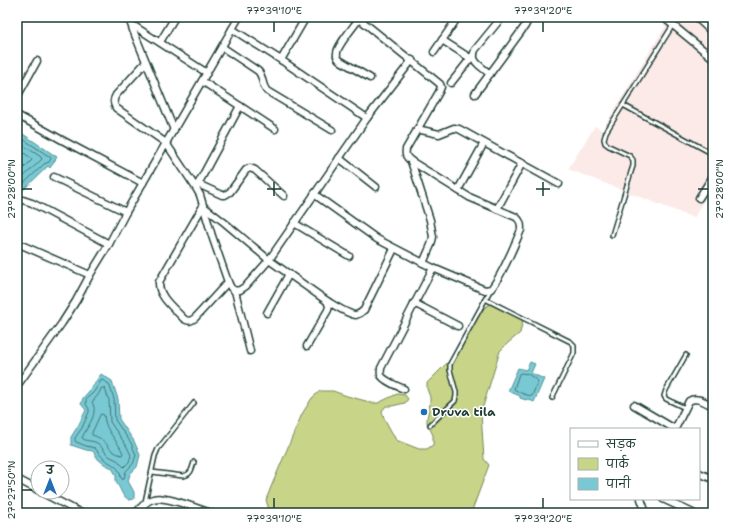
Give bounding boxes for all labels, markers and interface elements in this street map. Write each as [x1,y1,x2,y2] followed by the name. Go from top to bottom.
[246,4,302,17] text: 77°39'10"E
[514,4,572,17] text: 77°39'20"E
[5,159,18,219] text: 27°28'00"N
[713,159,726,219] text: 27°28'00"N
[432,404,496,420] place label: Druva tila
[419,407,429,417] marker: Druva tila
[570,428,700,500] legend
[605,436,637,452] text: सड़क
[605,454,630,472] text: पार्क
[30,460,70,500] north arrow
[5,461,18,519] text: 27°27'50"N
[45,463,55,478] text: उ
[605,475,631,492] text: पानी
[246,512,302,525] text: 77°39'10"E
[514,512,572,525] text: 77°39'20"E

